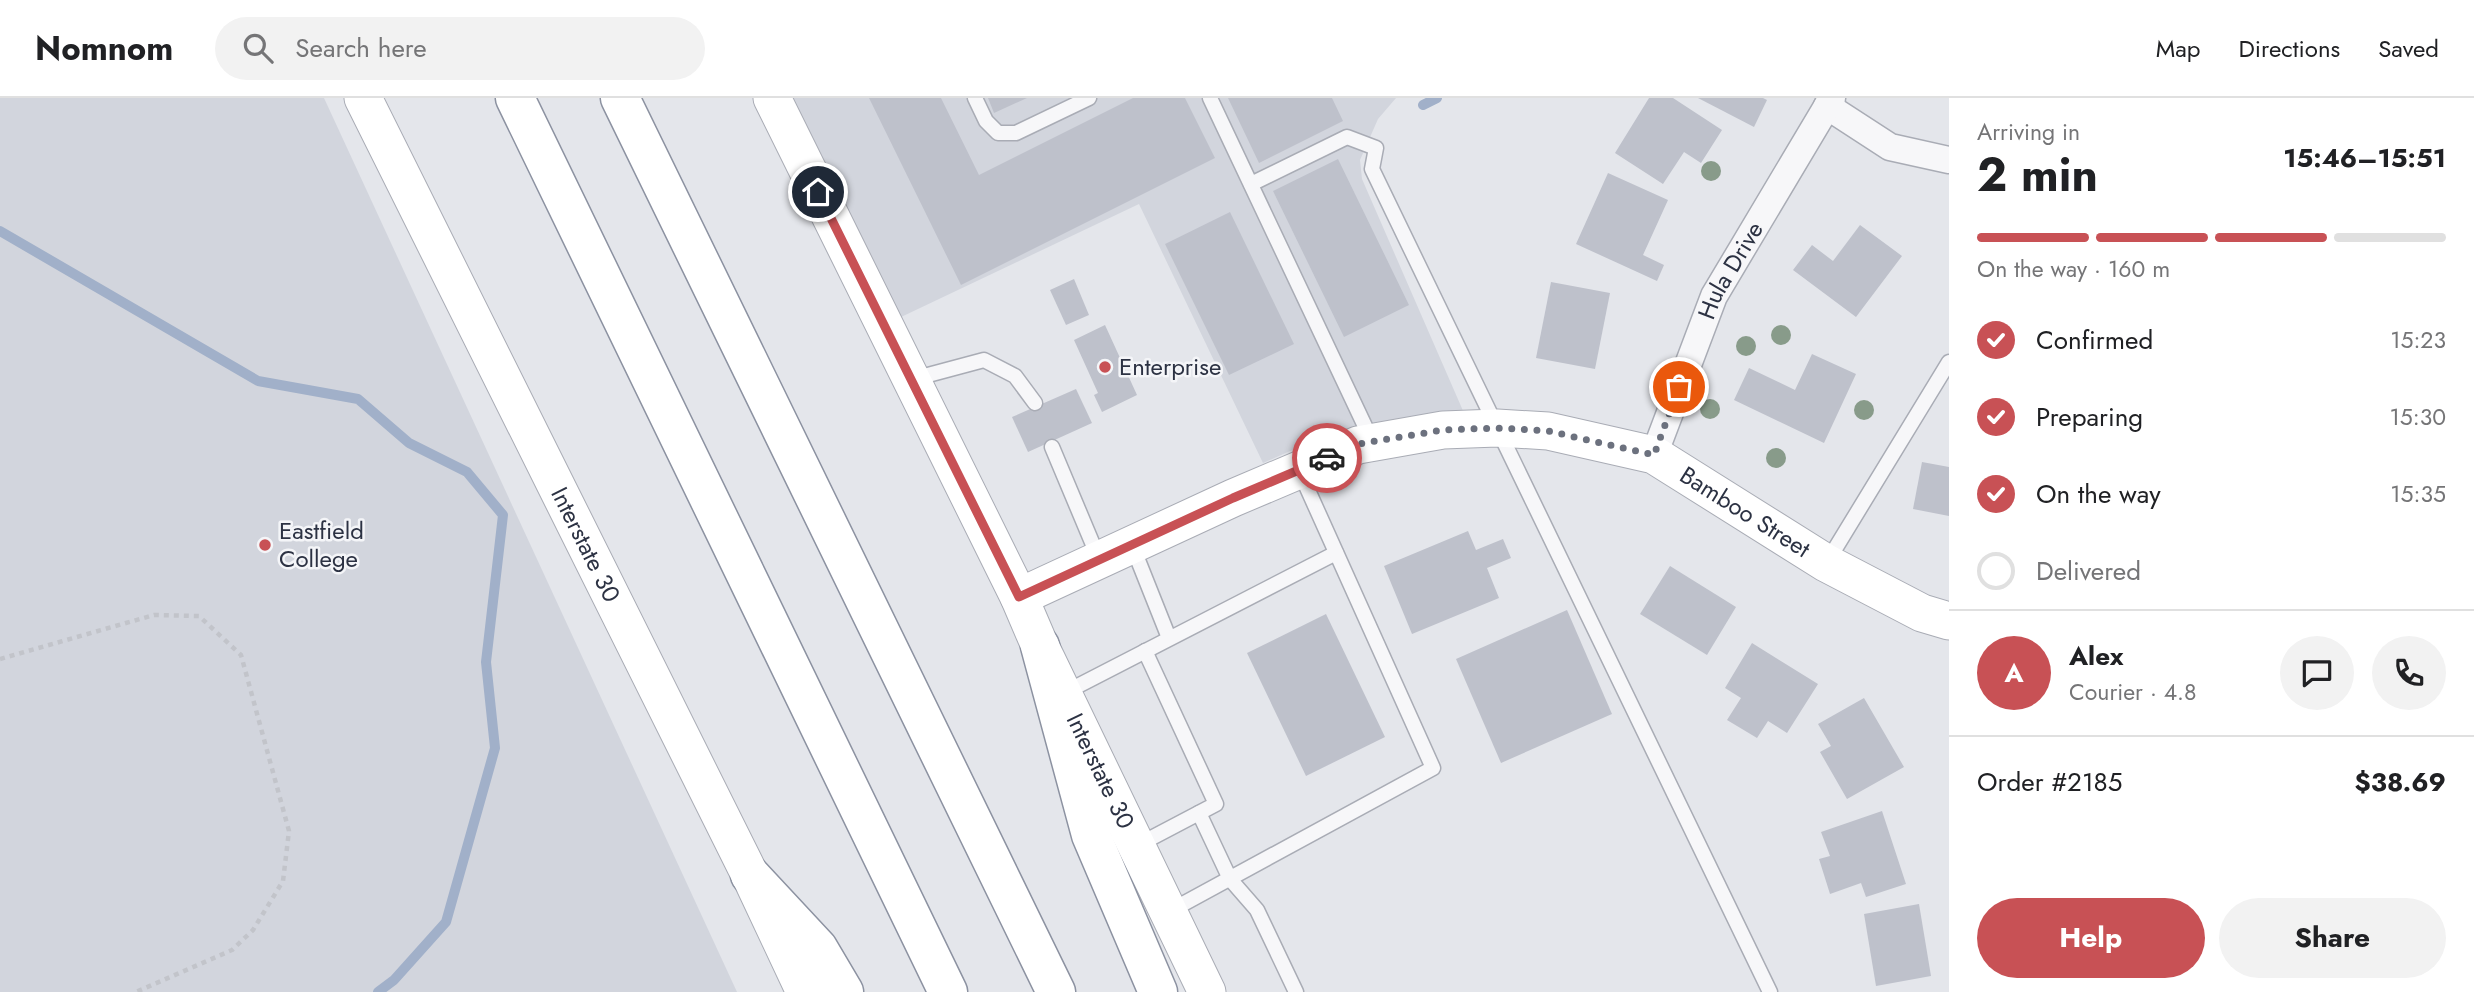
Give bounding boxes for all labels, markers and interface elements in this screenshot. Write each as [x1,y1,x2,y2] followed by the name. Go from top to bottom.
[215,17,705,80] search box
[35,25,173,72] text: Nomnom
[239,29,277,67] icon: search
[295,29,427,67] text: Search here
[2156,31,2201,66] text: Map
[2239,31,2340,66] text: Directions
[2378,31,2439,66] text: Saved
[1977,115,2080,149] text: Arriving in
[2283,139,2446,177] text: 15:46–15:51
[1977,142,2098,208] text: 2 min
[788,162,848,222] pin
[799,173,837,211] icon: home
[1689,215,1771,324] street label: Hula Drive
[1977,252,2170,286] text: On the way · 160 m
[1977,321,2015,359] icon: check
[2036,321,2153,359] text: Confirmed
[2390,323,2446,357] text: 15:23
[1119,349,1221,384] place label: Enterprise
[1649,357,1709,417] pin
[1097,359,1113,375] marker: Enterprise
[1660,368,1698,406] icon: bag
[1977,398,2015,436] icon: check
[2036,398,2143,436] text: Preparing
[2389,400,2446,434] text: 15:30
[1292,423,1362,493] courier
[1308,439,1346,477] icon: car
[1673,457,1817,566] street label: Bamboo Street
[1977,475,2015,513] icon: check
[2036,475,2161,513] text: On the way
[2390,477,2446,511] text: 15:35
[542,481,629,608] street label: Interstate 30
[279,513,364,576] place label: Eastfield College
[257,537,273,553] marker: Eastfield College
[2036,552,2141,590] text: Delivered
[2280,636,2354,710] button: chat
[2372,636,2446,710] button: phone
[2069,637,2123,675] text: Alex
[2004,654,2024,692] text: A
[2069,675,2197,709] text: Courier · 4.8
[1058,707,1144,835] street label: Interstate 30
[1977,763,2122,801] text: Order #2185
[2355,763,2446,801] text: $38.69
[1977,898,2205,978] button: Help
[2219,898,2446,978] button: Share

